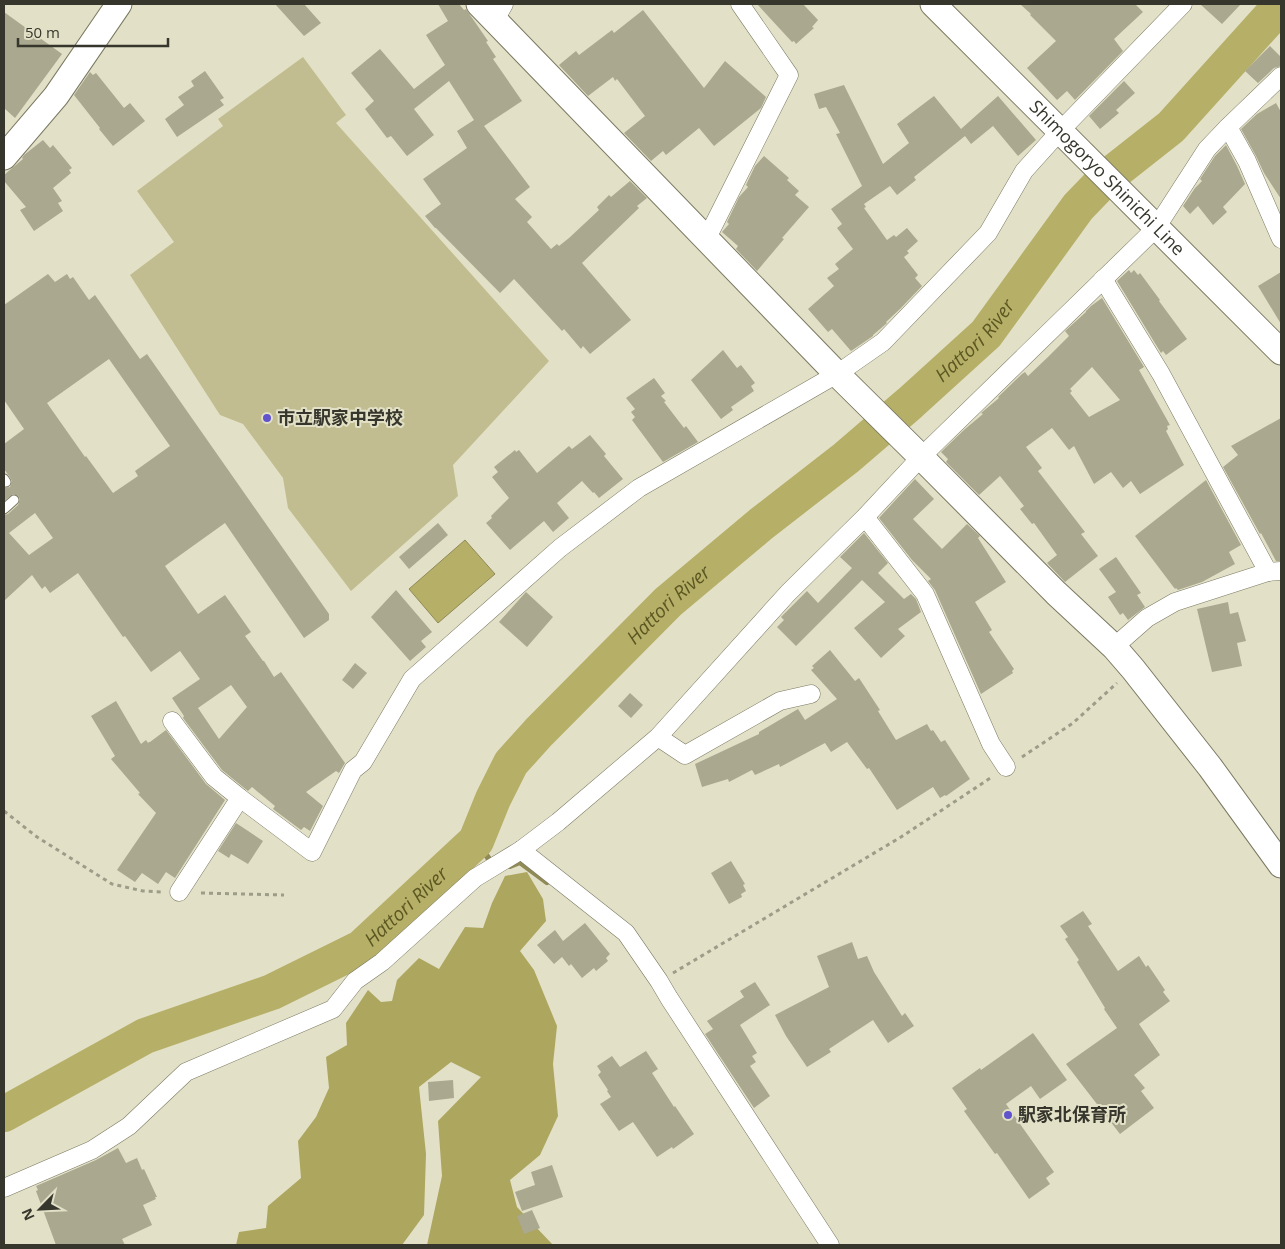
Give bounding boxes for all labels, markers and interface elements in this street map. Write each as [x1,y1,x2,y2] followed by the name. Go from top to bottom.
[18,15,168,47] scale bar
[25,22,60,42] text: 50 m
[1025,94,1191,260] street label: Shimogoryo Shinichi Line
[929,292,1021,387] water label: Hattori River
[277,405,403,429] place label: 市立駅家中学校
[261,412,273,424] marker: 市立駅家中学校
[621,558,717,650] water label: Hattori River
[358,860,454,952] water label: Hattori River
[1018,1102,1126,1126] place label: 駅家北保育所
[1002,1109,1014,1121] marker: 駅家北保育所
[15,1184,65,1234] north arrow
[17,1205,39,1224] text: N

